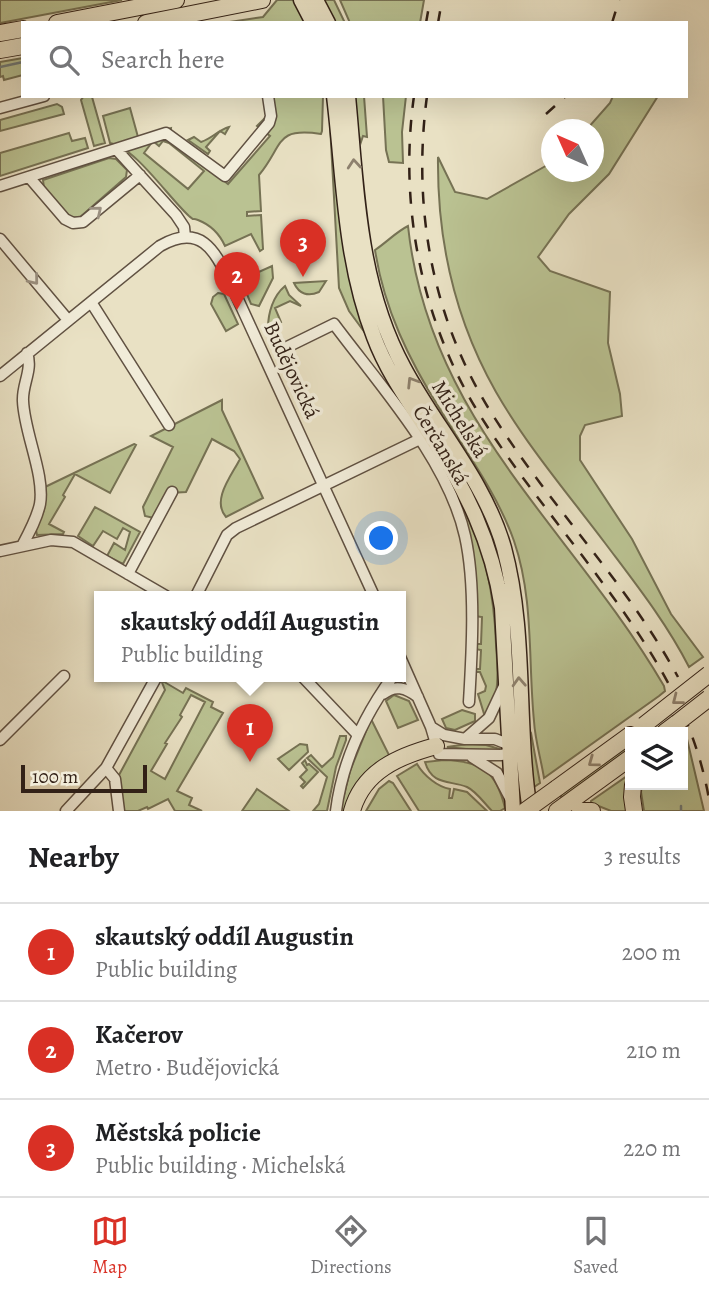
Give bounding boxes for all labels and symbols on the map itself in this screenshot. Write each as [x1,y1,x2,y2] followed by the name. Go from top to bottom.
[541,119,604,182] north arrow
[347,158,362,169] one-way arrow
[90,206,102,219] one-way arrow
[280,219,326,277] pin: 3
[214,252,260,310] pin: 2
[26,271,38,284] one-way arrow
[257,317,327,423] street label: Budějovická
[425,375,495,463] street label: Michelská
[407,376,420,389] one-way arrow
[406,400,476,490] street label: Čerčanská
[364,521,398,555] your location
[512,676,527,687] one-way arrow
[672,692,685,704] one-way arrow
[227,704,273,762] pin: 1
[589,753,601,766] one-way arrow
[21,762,147,794] scale bar

